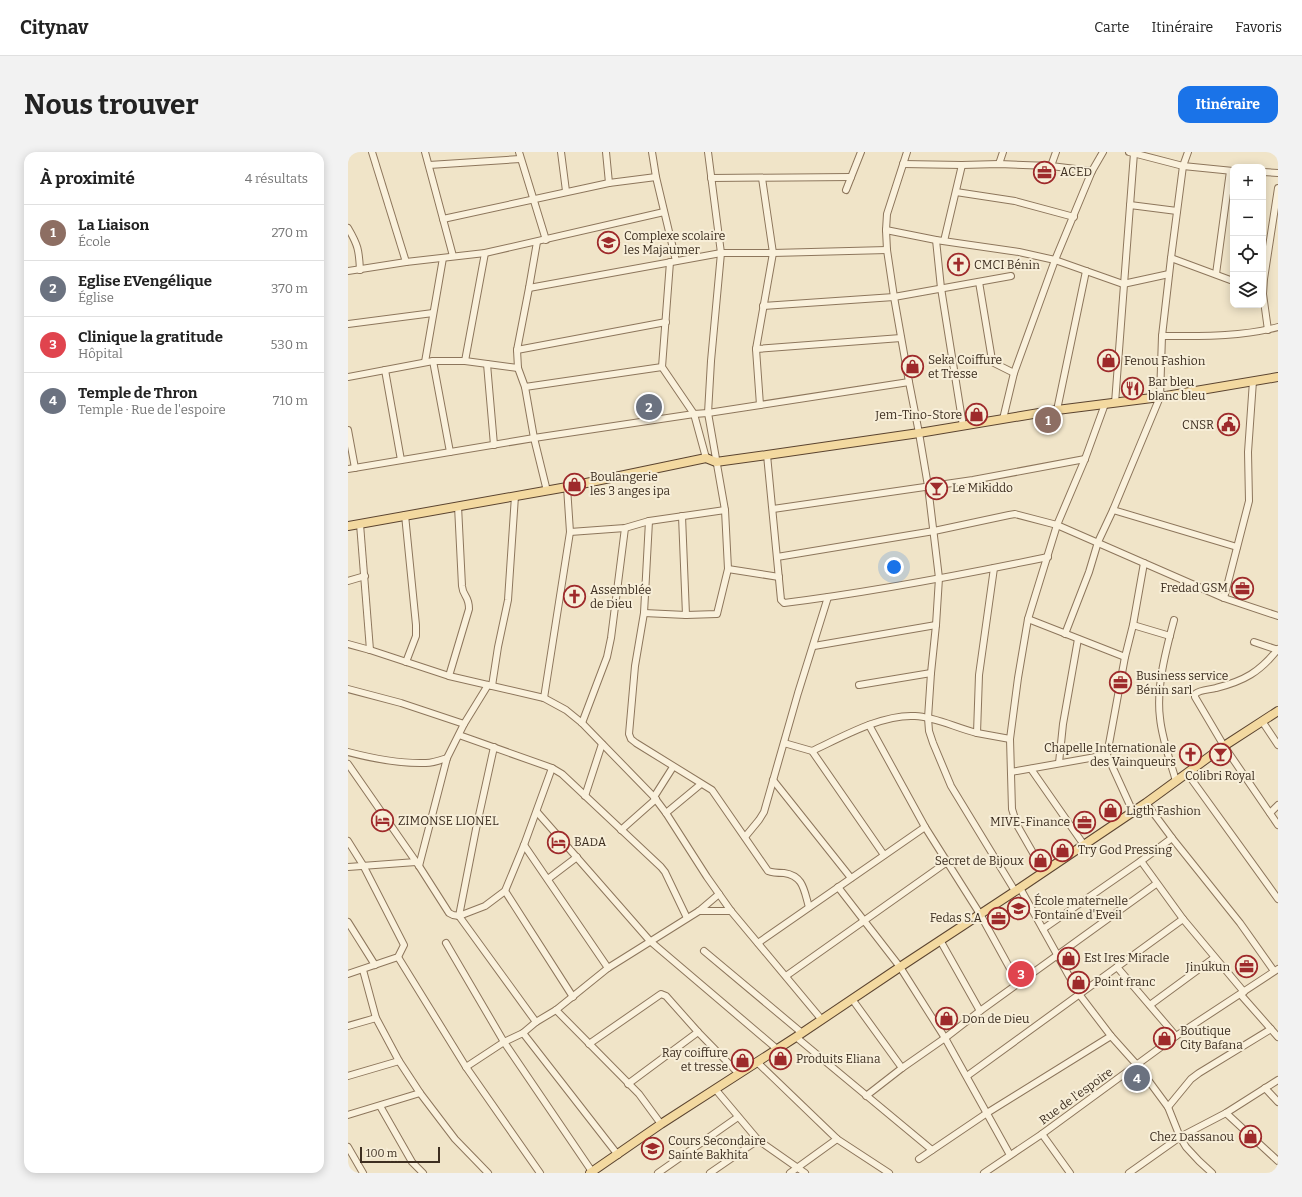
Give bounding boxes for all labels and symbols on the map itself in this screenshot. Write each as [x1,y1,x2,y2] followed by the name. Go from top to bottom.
[1032,159,1058,185] office icon: ACED
[1060,165,1092,179] place label: ACED
[624,229,725,257] place label: Complexe scolaire les Majaumer
[595,230,621,256] school or university icon: Complexe scolaire les Majaumer
[945,252,971,278] church icon: CMCI Bénin
[974,258,1040,272] place label: CMCI Bénin
[1095,348,1121,374] shop icon: Fenou Fashion
[928,353,1002,381] place label: Seka Coiffure et Tresse
[900,354,926,380] shop icon: Seka Coiffure et Tresse
[1124,354,1206,368] place label: Fenou Fashion
[1148,375,1206,403] place label: Bar bleu blanc bleu
[1120,376,1146,402] restaurant icon: Bar bleu blanc bleu
[636,392,662,422] pin: 2
[964,402,990,428] shop icon: Jem-Tino-Store
[1035,405,1061,435] pin: 1
[874,408,962,422] place label: Jem-Tino-Store
[1216,412,1242,438] public building icon: CNSR
[1182,418,1214,432] place label: CNSR
[590,470,671,498] place label: Boulangerie les 3 anges ipa
[561,471,587,497] shop icon: Boulangerie les 3 anges ipa
[923,475,949,501] bar icon: Le Mikiddo
[952,481,1013,495] place label: Le Mikiddo
[884,557,904,577] your location
[1230,575,1256,601] office icon: Fredad GSM
[1160,581,1228,595] place label: Fredad GSM
[590,583,651,611] place label: Assemblée de Dieu
[561,584,587,610] church icon: Assemblée de Dieu
[1136,669,1228,697] place label: Business service Bénin sarl
[1107,670,1133,696] office icon: Business service Bénin sarl
[1044,741,1176,769] place label: Chapelle Internationale des Vainqueurs
[1178,742,1204,768] church icon: Chapelle Internationale des Vainqueurs
[1207,742,1233,768] bar icon: Colibri Royal
[1185,769,1255,783] place label: Colibri Royal
[1098,798,1124,824] shop icon: Ligth Fashion
[1126,804,1201,818] place label: Ligth Fashion
[369,808,395,834] hotel icon: ZIMONSE LIONEL
[1072,809,1098,835] office icon: MIVE-Finance
[398,814,499,828] place label: ZIMONSE LIONEL
[990,815,1070,829] place label: MIVE-Finance
[546,829,572,855] hotel icon: BADA
[574,835,607,849] place label: BADA
[1049,837,1075,863] shop icon: Try God Pressing
[1078,843,1172,857] place label: Try God Pressing
[1027,848,1053,874] shop icon: Secret de Bijoux
[935,854,1024,868] place label: Secret de Bijoux
[1034,893,1128,922] place label: École maternelle Fontaine d'Eveil
[1006,895,1032,921] school or university icon: École maternelle Fontaine d'Eveil
[985,905,1011,931] office icon: Fedas S.A
[930,911,982,925] place label: Fedas S.A
[1055,945,1081,971] shop icon: Est Ires Miracle
[1084,951,1169,965] place label: Est Ires Miracle
[1233,954,1259,980] office icon: Jinukun
[1008,959,1034,989] pin: 3
[1185,960,1230,974] place label: Jinukun
[1066,969,1092,995] shop icon: Point franc
[1094,975,1155,989] place label: Point franc
[933,1006,959,1032] shop icon: Don de Dieu
[962,1012,1030,1026] place label: Don de Dieu
[1180,1024,1243,1052] place label: Boutique City Bafana
[1152,1025,1178,1051] shop icon: Boutique City Bafana
[662,1046,728,1074] place label: Ray coiffure et tresse
[767,1046,793,1072] shop icon: Produits Eliana
[730,1047,756,1073] shop icon: Ray coiffure et tresse
[796,1052,881,1066] place label: Produits Eliana
[1124,1063,1150,1093] pin: 4
[1037,1065,1115,1127] street label: Rue de l'espoire
[1237,1124,1263,1150] shop icon: Chez Dassanou
[1150,1130,1235,1144] place label: Chez Dassanou
[668,1134,766,1162] place label: Cours Secondaire Sainte Bakhita
[639,1135,665,1161] school or university icon: Cours Secondaire Sainte Bakhita
[360,1145,440,1164] scale bar

